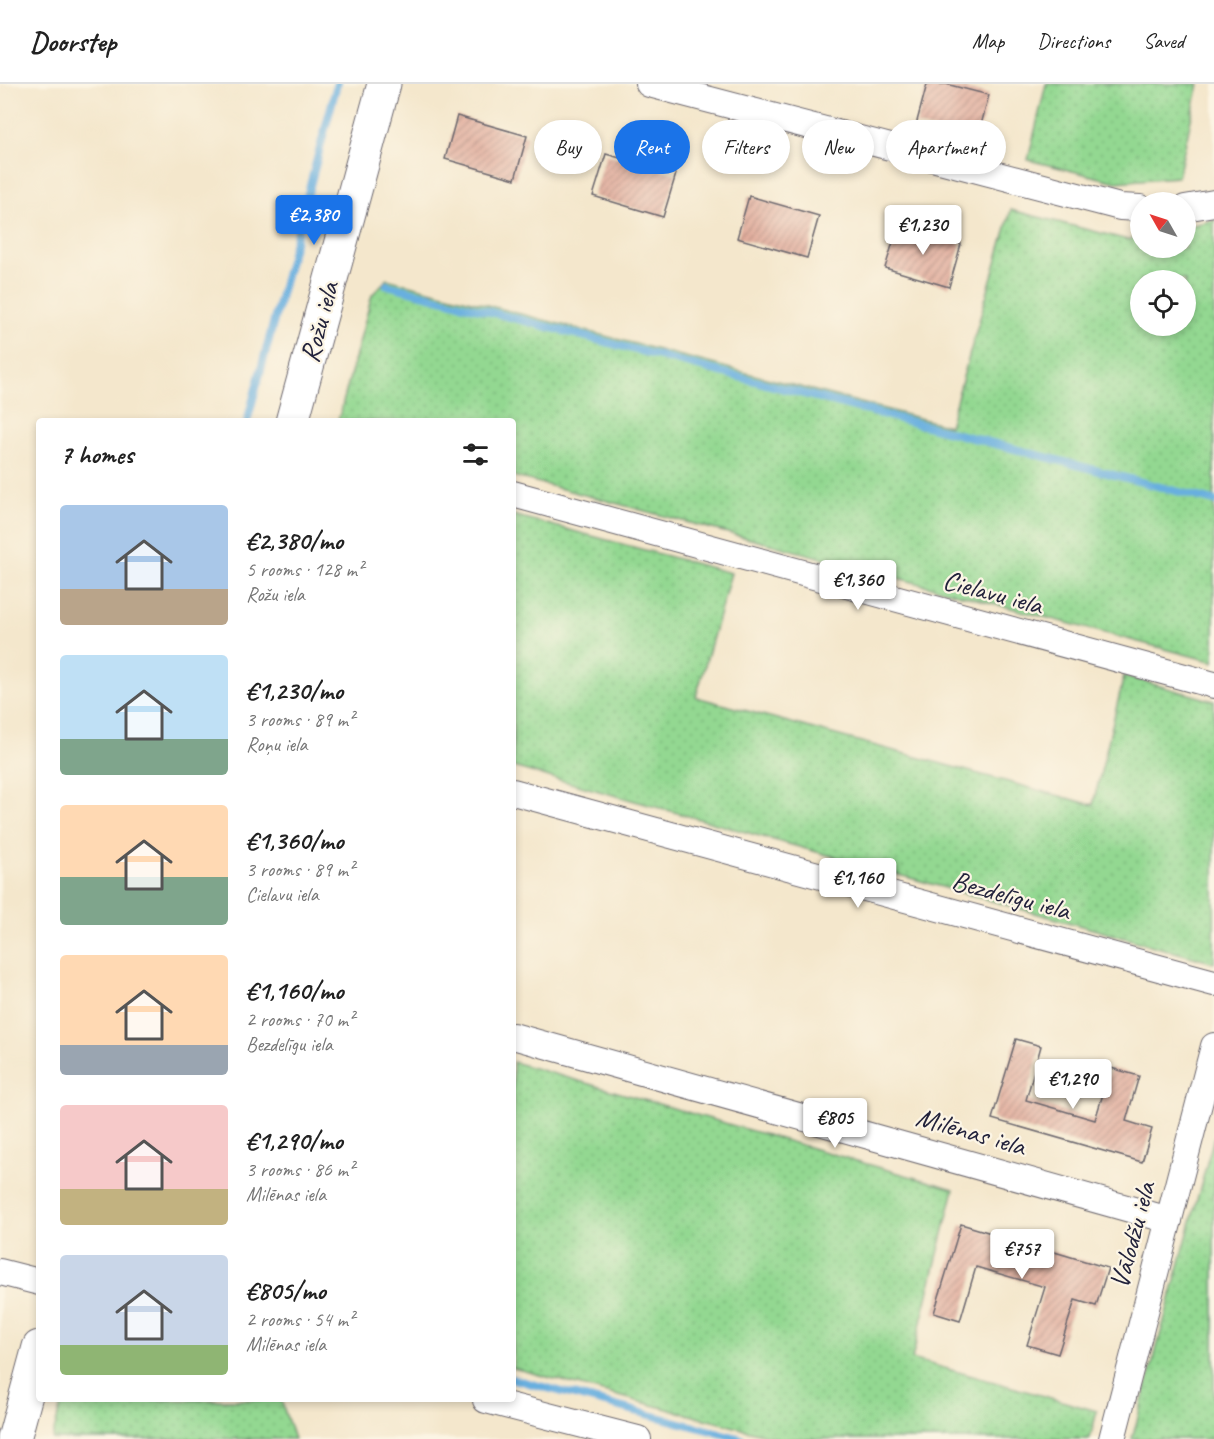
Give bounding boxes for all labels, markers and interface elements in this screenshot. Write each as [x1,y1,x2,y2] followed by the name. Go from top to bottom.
[30,24,116,59] text: Doorstep
[972,28,1004,54] text: Map
[1037,28,1110,54] text: Directions
[1143,28,1184,54] text: Saved
[534,120,602,174] chip: Buy
[614,120,690,174] chip: Rent
[702,120,790,174] chip: Filters
[802,120,874,174] chip: New
[886,120,1006,174] chip: Apartment
[1130,192,1196,258] north arrow
[1130,192,1196,336] map controls
[265,195,363,246] pin: €2,380
[290,202,338,227] text: €2,380
[874,205,972,256] pin: €1,230
[899,212,947,237] text: €1,230
[1130,270,1196,336] button: locate
[291,276,347,366] street label: Rožu iela
[60,438,133,471] text: 7 homes
[459,438,492,471] icon: filters
[246,524,343,557] text: €2,380/mo
[108,529,180,601] icon: home
[246,557,363,582] text: 5 rooms · 128 m²
[809,560,907,611] pin: €1,360
[939,562,1048,622] street label: Cielavu iela
[833,567,883,592] text: €1,360
[246,582,305,607] text: Rožu iela
[246,674,343,707] text: €1,230/mo
[108,679,180,751] icon: home
[246,707,354,732] text: 3 rooms · 89 m²
[246,732,307,757] text: Roņu iela
[246,824,344,857] text: €1,360/mo
[108,829,180,901] icon: home
[246,857,354,882] text: 3 rooms · 89 m²
[809,858,907,909] pin: €1,160
[948,862,1076,928] street label: Bezdelīgu iela
[833,865,883,890] text: €1,160
[246,882,318,907] text: Cielavu iela
[246,974,344,1007] text: €1,160/mo
[108,979,180,1051] icon: home
[246,1007,354,1032] text: 2 rooms · 70 m²
[246,1032,332,1057] text: Bezdelīgu iela
[1024,1059,1122,1110] pin: €1,290
[1049,1066,1097,1091] text: €1,290
[799,1098,871,1149] pin: €805
[912,1099,1031,1164] street label: Milēnas iela
[817,1105,853,1130] text: €805
[246,1124,343,1157] text: €1,290/mo
[108,1129,180,1201] icon: home
[246,1157,354,1182] text: 3 rooms · 86 m²
[1101,1176,1163,1292] street label: Vālodžu iela
[246,1182,326,1207] text: Milēnas iela
[986,1229,1058,1280] pin: €757
[1004,1236,1040,1261] text: €757
[246,1274,326,1307] text: €805/mo
[108,1279,180,1351] icon: home
[246,1307,354,1332] text: 2 rooms · 54 m²
[246,1332,326,1357] text: Milēnas iela

